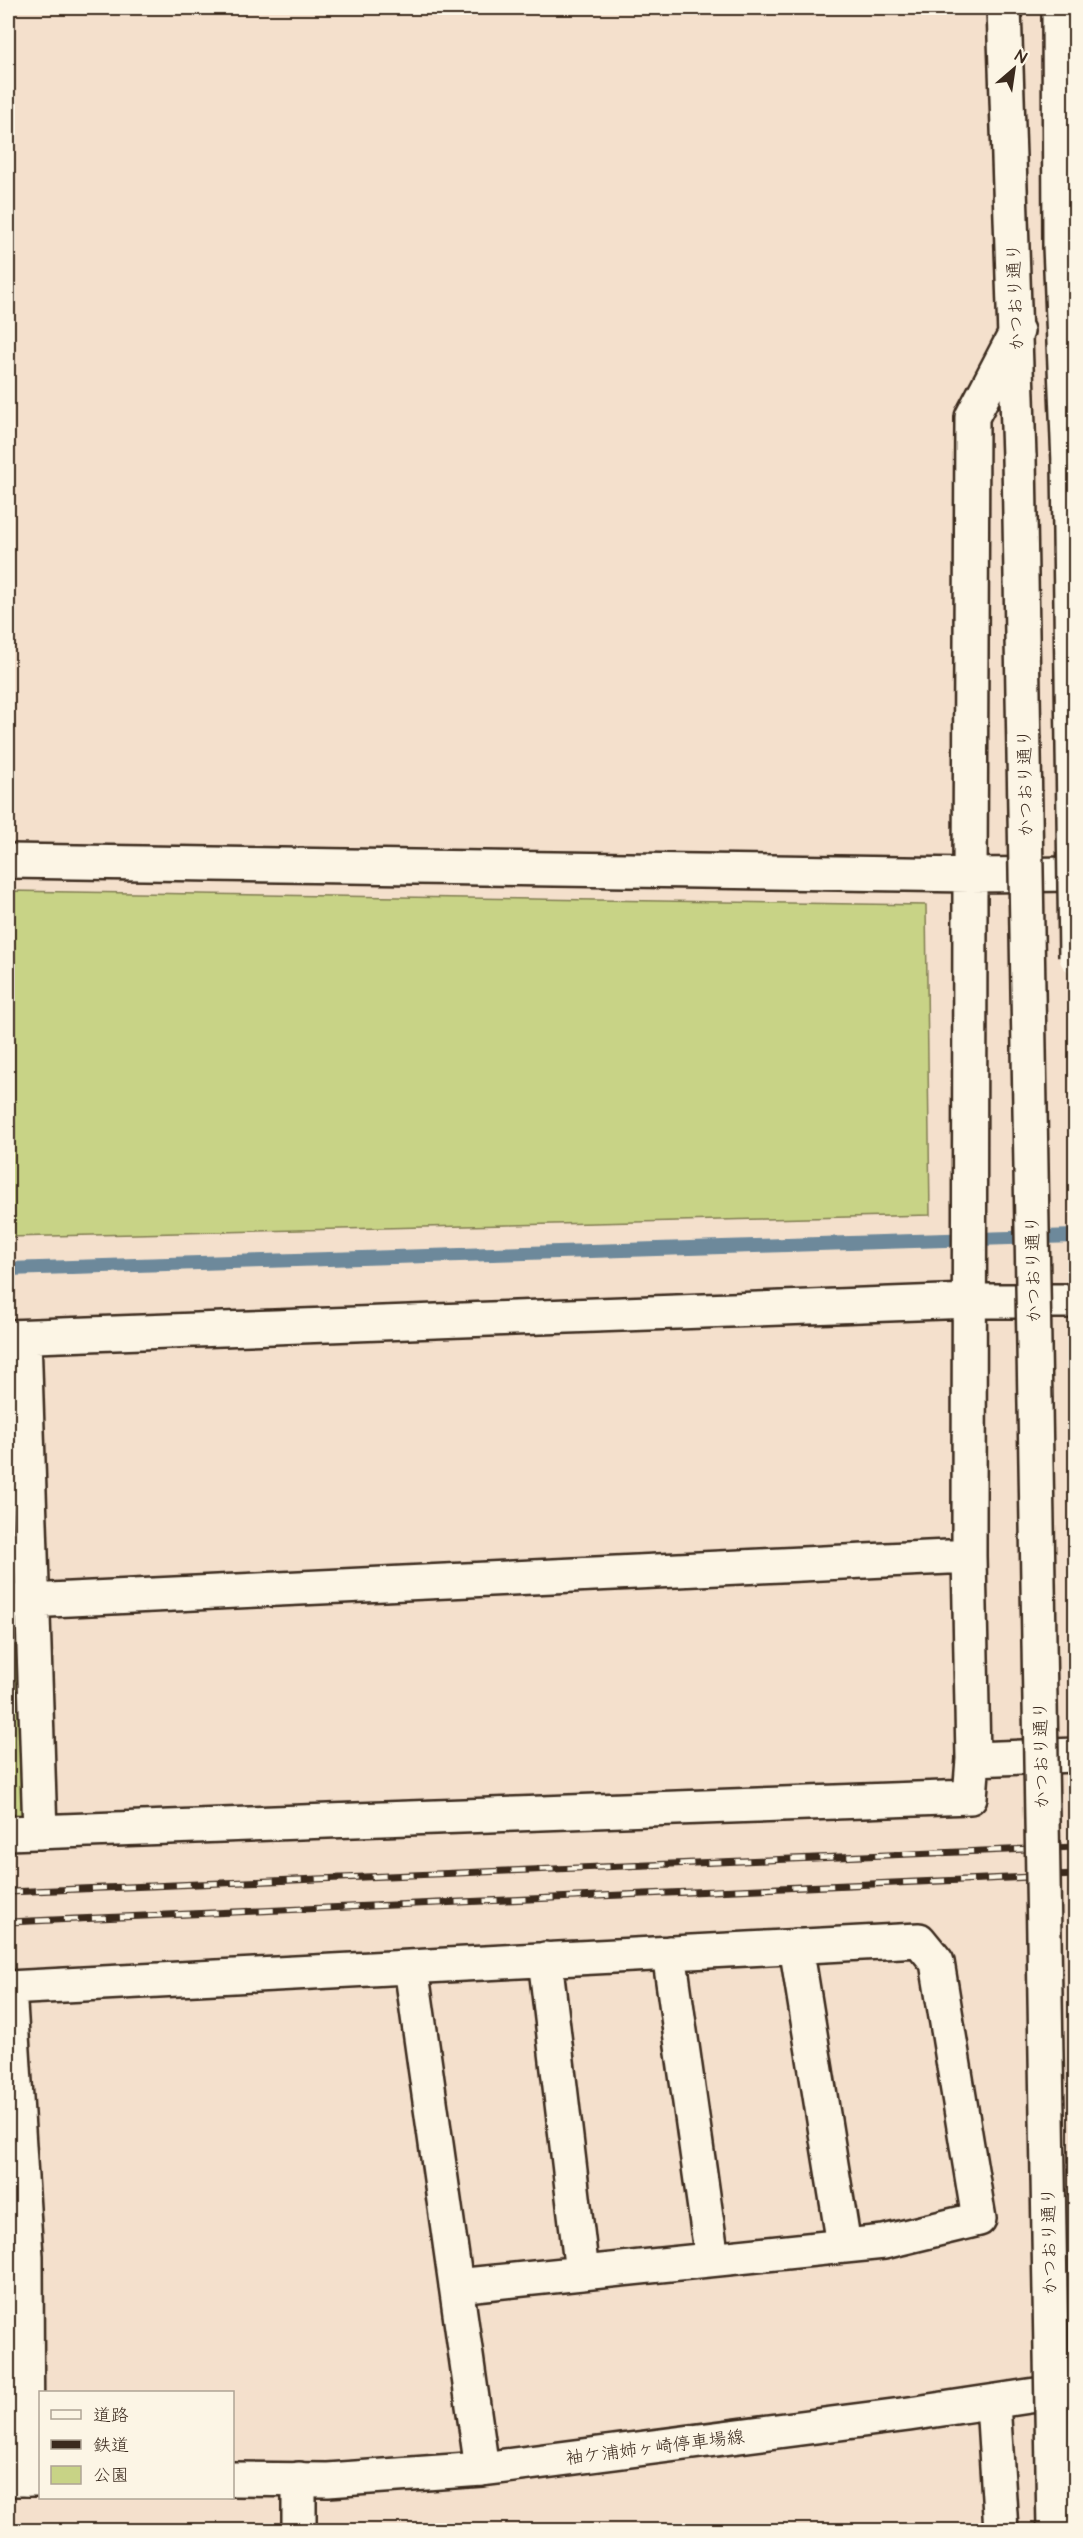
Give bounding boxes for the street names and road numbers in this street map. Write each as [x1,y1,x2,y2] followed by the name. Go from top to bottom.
[1001,243,1030,351] street label: かつおり通り
[1012,729,1039,837] street label: かつおり通り
[1020,1215,1047,1323] street label: かつおり通り
[1028,1701,1055,1809] street label: かつおり通り
[1036,2187,1063,2295] street label: かつおり通り
[564,2424,746,2471] street label: 袖ケ浦姉ヶ崎停車場線

